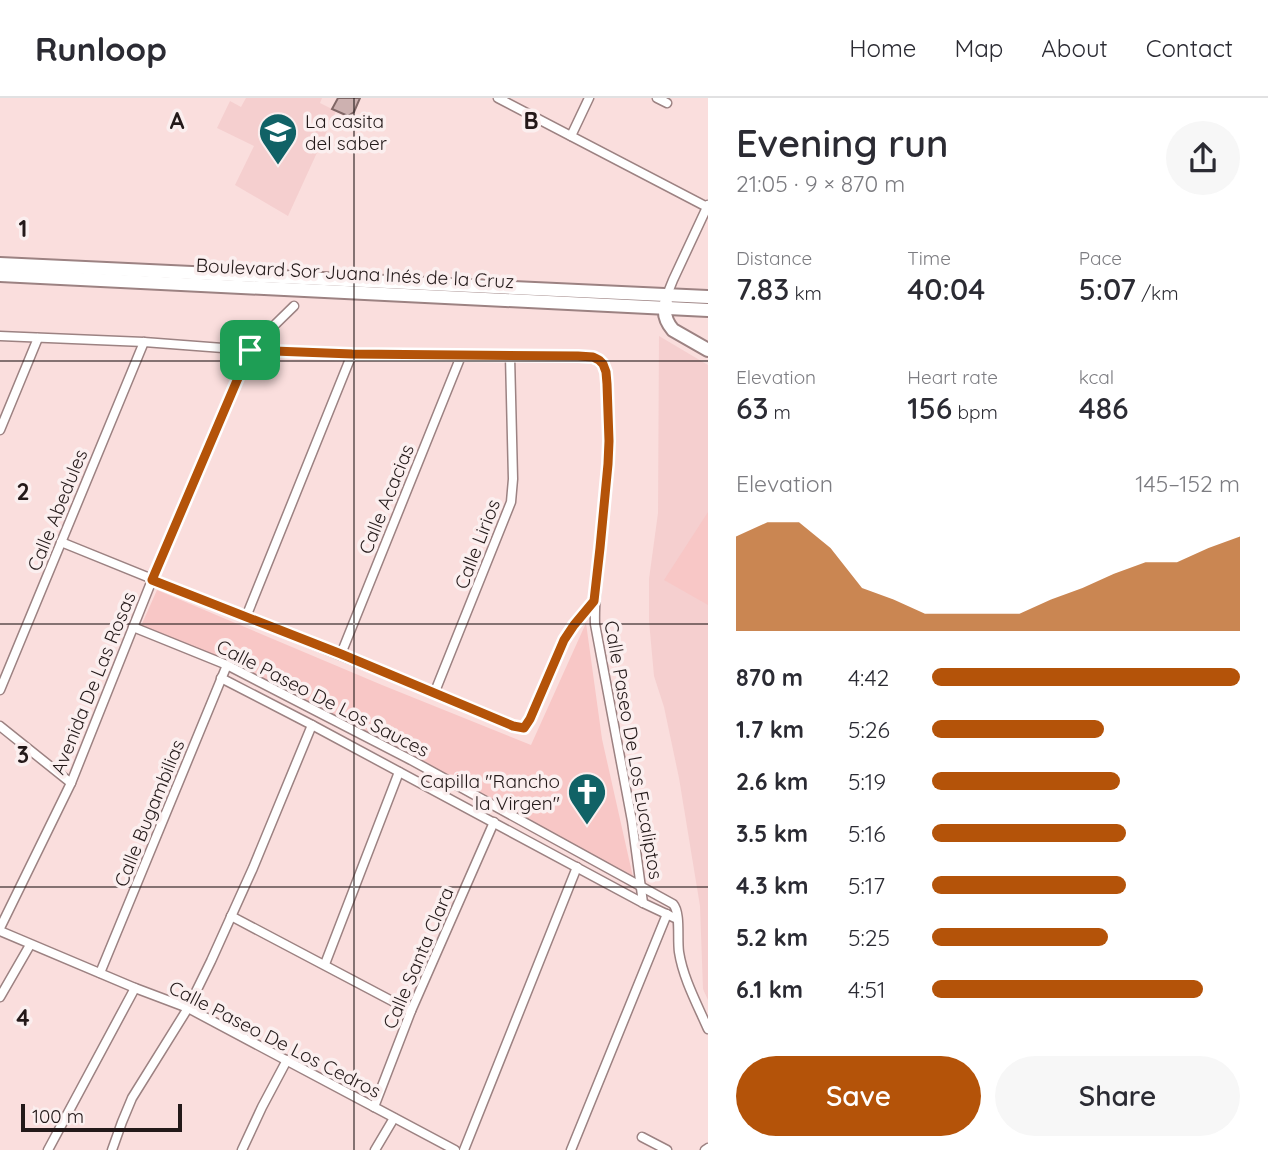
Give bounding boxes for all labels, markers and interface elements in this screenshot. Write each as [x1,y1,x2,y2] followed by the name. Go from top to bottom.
[35,28,167,69] text: Runloop
[849,33,916,63] text: Home
[954,33,1003,63] text: Map
[1041,33,1108,63] text: About
[1146,33,1233,63] text: Contact
[170,106,185,135] text: A
[523,106,539,135] text: B
[305,109,388,155] place label: La casita del saber
[257,111,299,166] school or university icon: La casita del saber
[736,119,949,167] text: Evening run
[1166,121,1240,195] button: share
[736,169,905,198] text: 21:05 · 9 × 870 m
[19,214,27,243] text: 1
[736,246,812,270] text: Distance
[907,246,951,270] text: Time
[1079,246,1122,270] text: Pace
[195,253,515,293] street label: Boulevard Sor Juana Inés de la Cruz
[736,270,789,308] text: 7.83
[907,270,985,308] text: 40:04
[1079,270,1136,308] text: 5:07
[789,281,822,305] text: km
[1136,281,1179,305] text: /km
[220,320,280,380] pin
[231,331,269,369] icon: arrive
[736,365,816,389] text: Elevation
[907,365,998,389] text: Heart rate
[1079,365,1114,389] text: kcal
[736,389,768,427] text: 63
[907,389,952,427] text: 156
[1079,389,1129,427] text: 486
[768,400,791,424] text: m
[952,400,998,424] text: bpm
[353,440,419,557] street label: Calle Acacias
[22,445,92,574] street label: Calle Abedules
[736,469,833,498] text: Elevation
[1135,469,1240,498] text: 145–152 m
[16,477,30,506] text: 2
[449,496,505,592] street label: Calle Lirios
[45,588,141,778] street label: Avenida De Las Rosas
[599,619,669,881] street label: Calle Paseo De Los Eucaliptos
[213,634,433,762] street label: Calle Paseo De Los Sauces
[736,663,803,692] text: 870 m
[848,663,889,692] text: 4:42
[736,715,804,744] text: 1.7 km
[848,715,890,744] text: 5:26
[109,736,189,890] street label: Calle Bugambilias
[17,740,29,769] text: 3
[736,767,808,796] text: 2.6 km
[848,767,886,796] text: 5:19
[420,769,560,815] place label: Capilla "Rancho la Virgen"
[566,771,608,826] church icon: Capilla "Rancho la Virgen"
[736,819,808,848] text: 3.5 km
[848,819,886,848] text: 5:16
[736,871,808,900] text: 4.3 km
[848,871,885,900] text: 5:17
[377,884,459,1032] street label: Calle Santa Clara
[736,923,808,952] text: 5.2 km
[848,923,890,952] text: 5:25
[165,975,385,1103] street label: Calle Paseo De Los Cedros
[736,975,803,1004] text: 6.1 km
[848,975,885,1004] text: 4:51
[16,1003,30,1032] text: 4
[736,1056,981,1136] button: Save
[995,1056,1240,1136] button: Share
[21,1101,182,1133] scale bar
[32,1104,84,1128] text: 100 m

